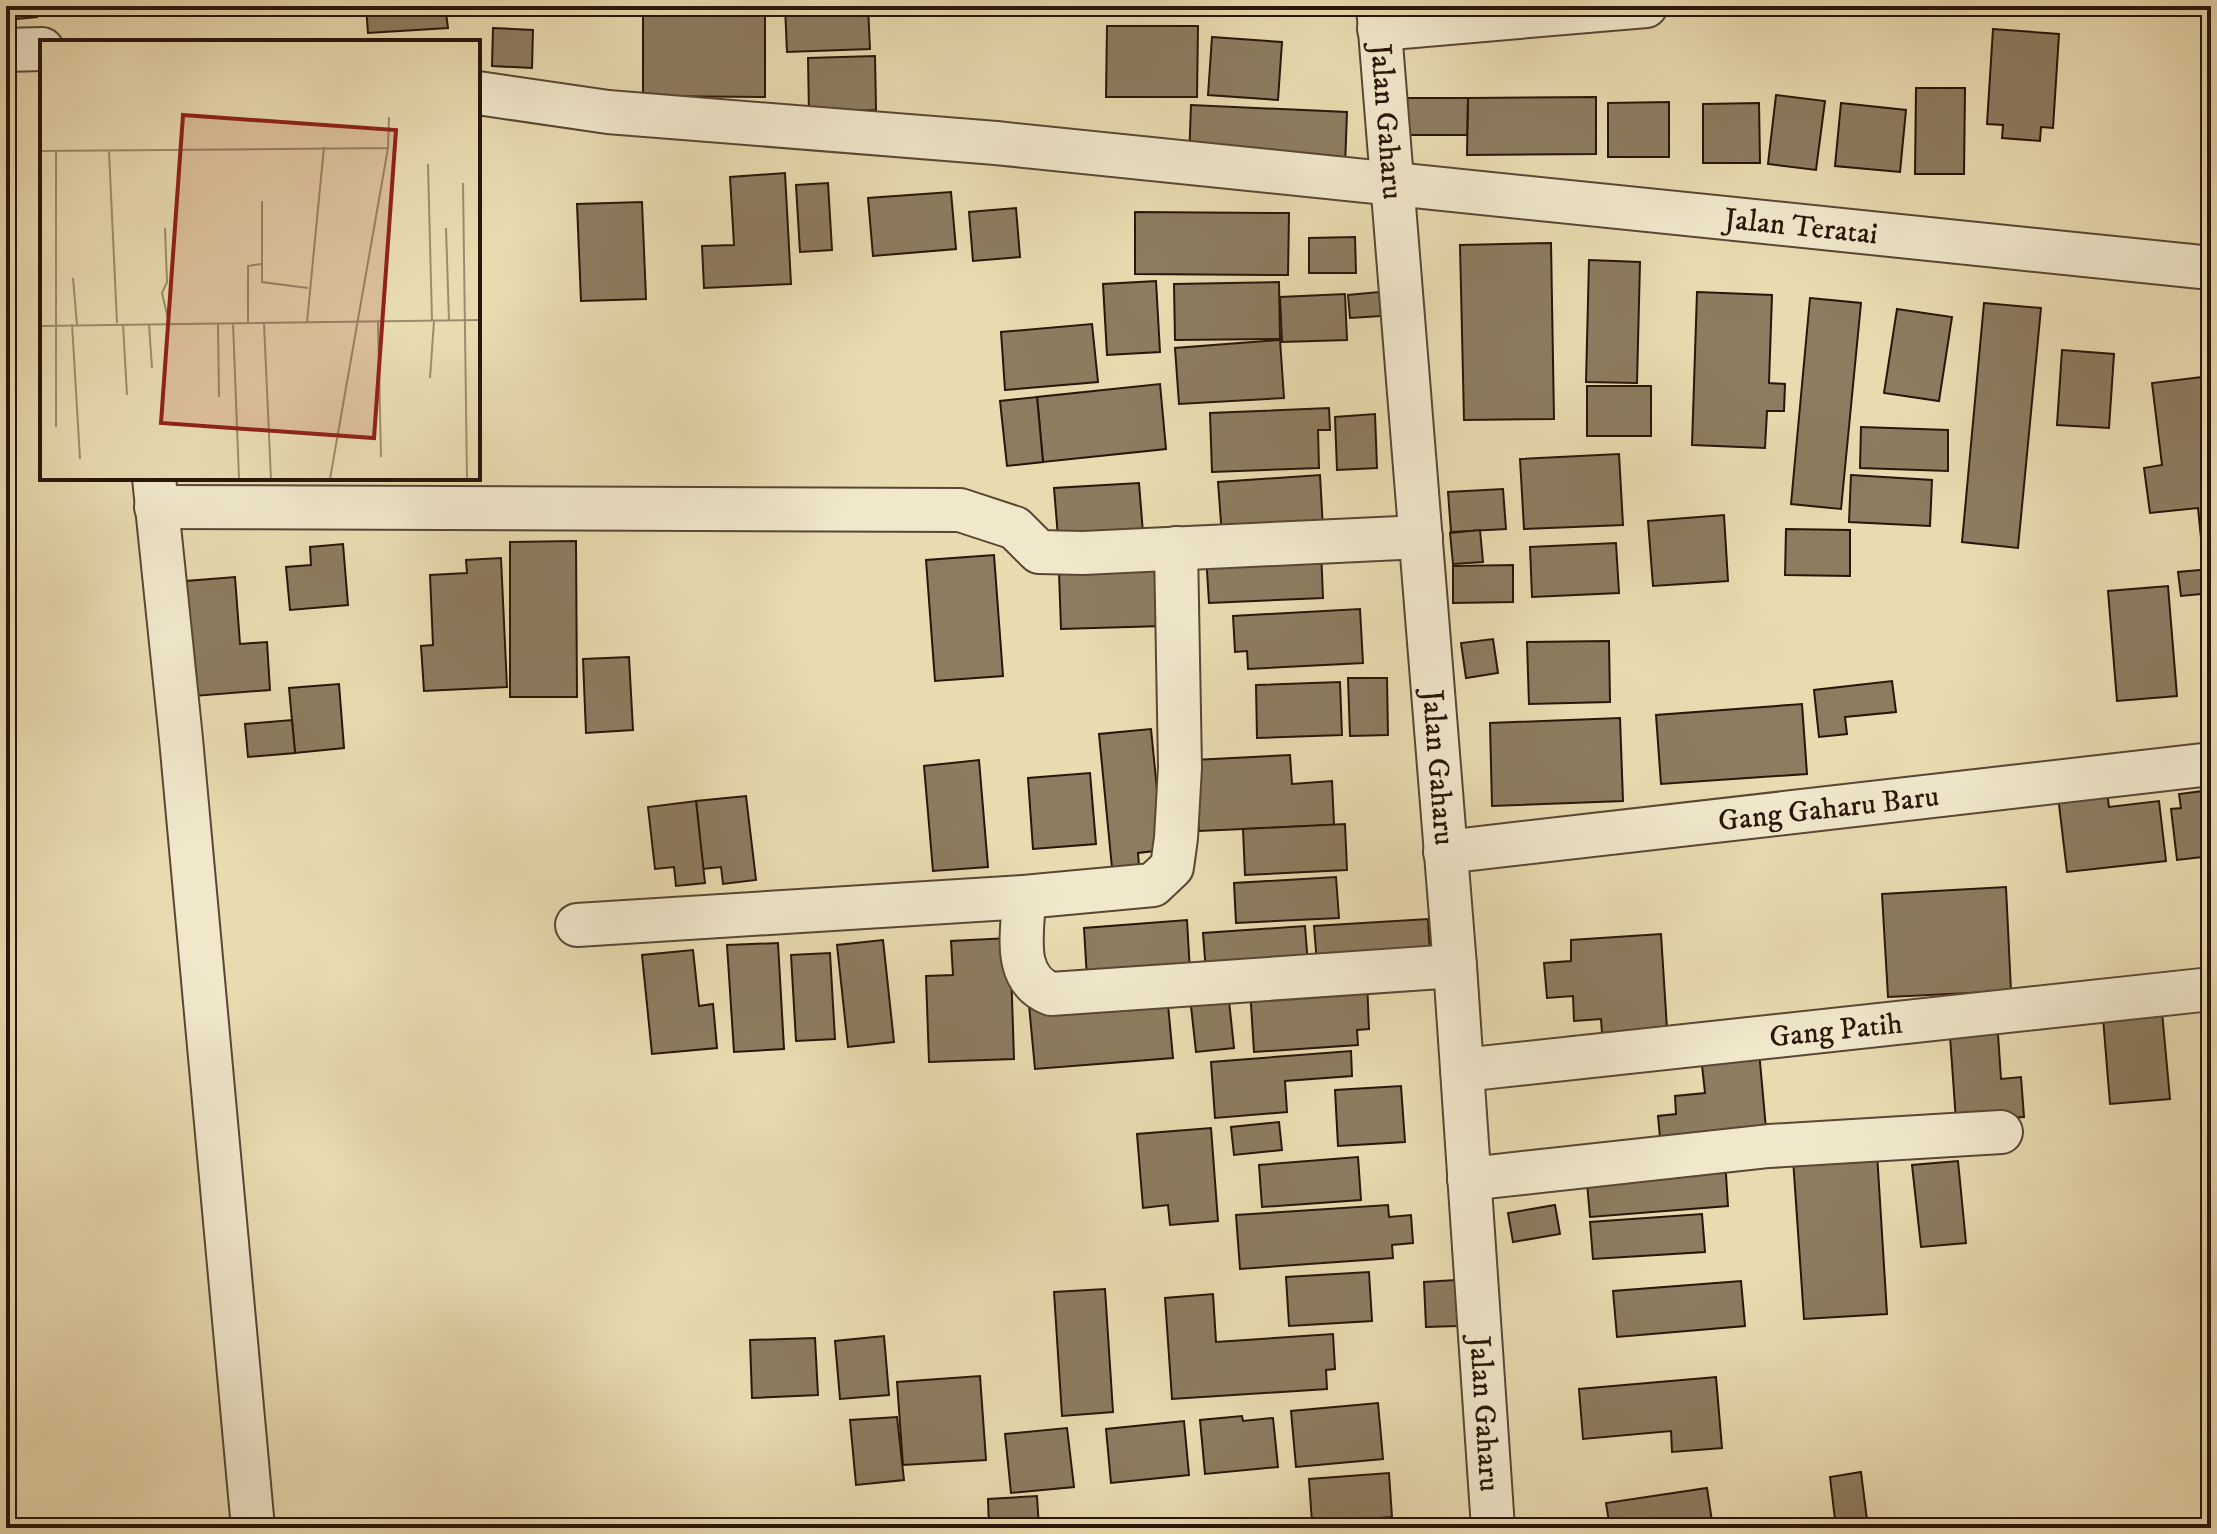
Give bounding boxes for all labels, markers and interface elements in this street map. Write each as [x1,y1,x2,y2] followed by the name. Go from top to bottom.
[40,40,480,480] inset map
[1361,40,1410,201] street label: Jalan Gaharu
[1719,201,1880,254] street label: Jalan Teratai
[1413,686,1462,847] street label: Jalan Gaharu
[1716,778,1941,840] street label: Gang Gaharu Baru
[1768,1005,1905,1057] street label: Gang Patih
[1460,1332,1508,1493] street label: Jalan Gaharu

